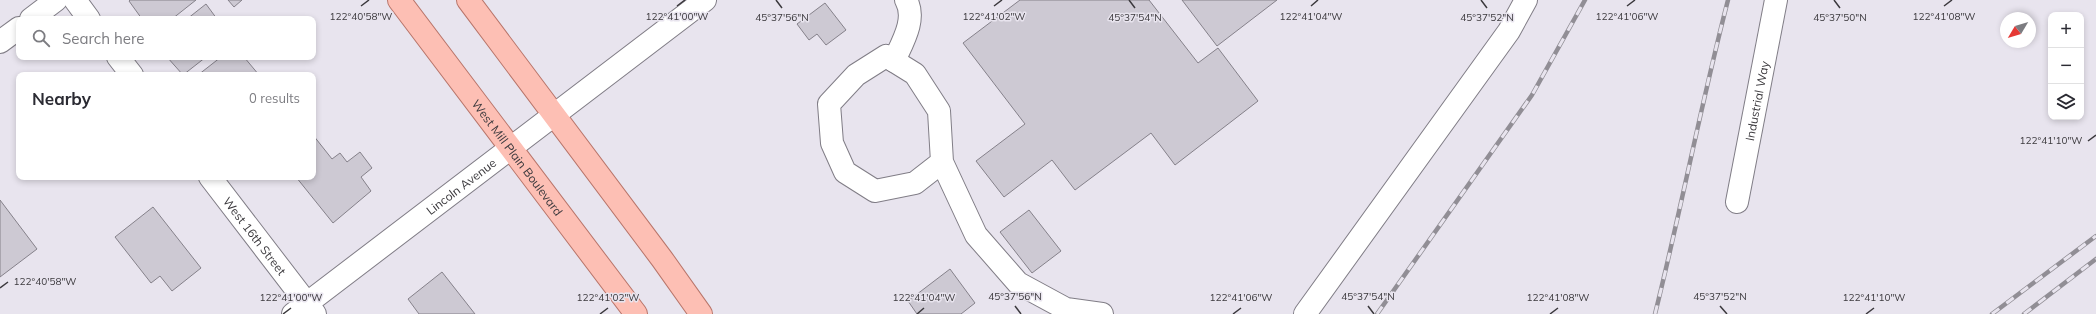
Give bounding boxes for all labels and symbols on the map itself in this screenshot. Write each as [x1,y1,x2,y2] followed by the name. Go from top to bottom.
[330,10,392,23] text: 122°40'58"W
[646,10,708,23] text: 122°41'00"W
[963,10,1025,23] text: 122°41'02"W
[1280,10,1342,23] text: 122°41'04"W
[1596,10,1658,23] text: 122°41'06"W
[1913,10,1975,23] text: 122°41'08"W
[755,11,809,24] text: 45°37'56"N
[1108,11,1162,24] text: 45°37'54"N
[1460,11,1514,24] text: 45°37'52"N
[1813,11,1867,24] text: 45°37'50"N
[2000,12,2036,48] north arrow
[1741,59,1772,142] street label: Industrial Way
[469,96,566,218] street label: West Mill Plain Boulevard
[2020,134,2082,147] text: 122°41'10"W
[423,155,499,218] street label: Lincoln Avenue
[220,194,290,278] street label: West 16th Street
[14,275,76,288] text: 122°40'58"W
[988,290,1042,303] text: 45°37'56"N
[1341,290,1395,303] text: 45°37'54"N
[1693,290,1747,303] text: 45°37'52"N
[260,291,322,304] text: 122°41'00"W
[577,291,639,304] text: 122°41'02"W
[893,291,955,304] text: 122°41'04"W
[1210,291,1272,304] text: 122°41'06"W
[1527,291,1589,304] text: 122°41'08"W
[1843,291,1905,304] text: 122°41'10"W

